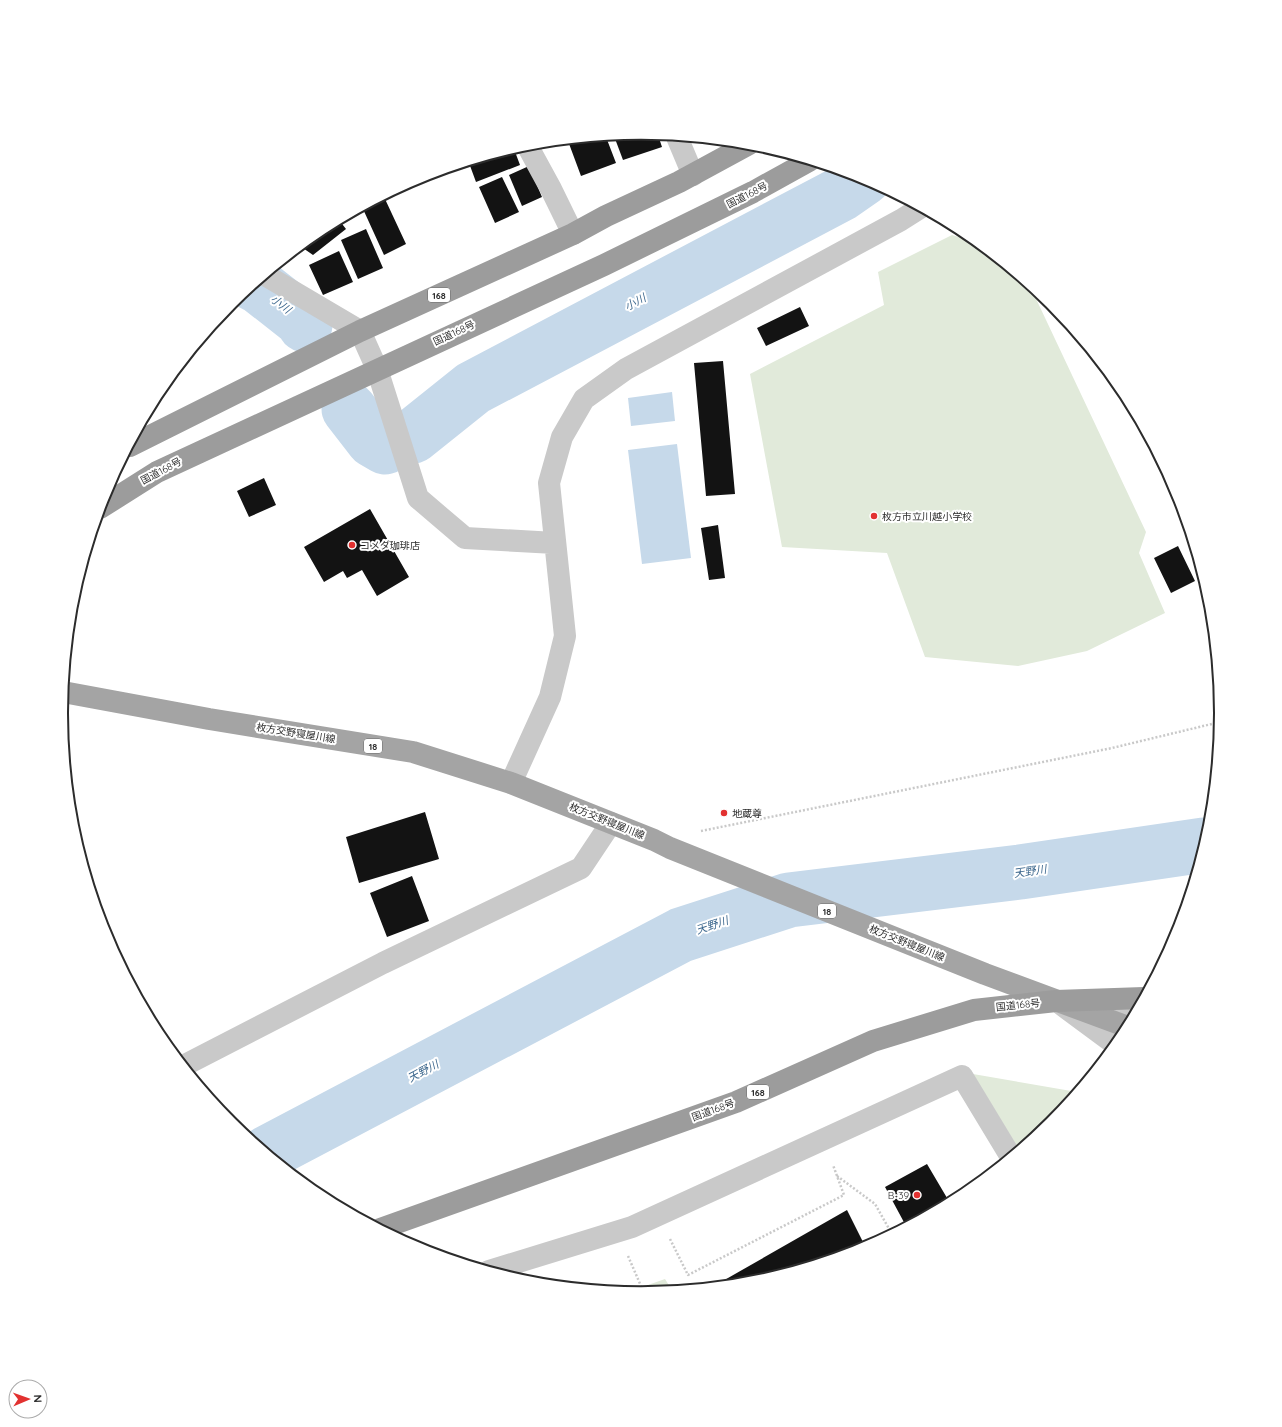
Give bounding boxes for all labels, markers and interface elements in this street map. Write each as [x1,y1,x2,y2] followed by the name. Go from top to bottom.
[724,179,770,211] street label: 国道168号
[428,288,450,302] road number: 168
[622,290,649,313] water label: 小川
[268,292,295,317] water label: 小川
[431,318,477,348] street label: 国道168号
[138,455,184,487] street label: 国道168号
[882,510,972,523] place label: 枚方市立川越小学校
[869,511,879,521] marker: 枚方市立川越小学校
[360,539,420,552] place label: コメダ珈琲店
[347,540,357,550] marker: コメダ珈琲店
[255,720,337,746] street label: 枚方交野寝屋川線
[364,739,382,753] road number: 18
[567,800,647,842] street label: 枚方交野寝屋川線
[732,807,762,820] place label: 地蔵尊
[719,808,729,818] marker: 地蔵尊
[1013,862,1048,880] water label: 天野川
[818,904,836,918] road number: 18
[694,913,731,937] water label: 天野川
[867,922,947,964] street label: 枚方交野寝屋川線
[995,996,1041,1014] street label: 国道168号
[405,1057,442,1085] water label: 天野川
[747,1085,769,1099] road number: 168
[690,1096,736,1124] street label: 国道168号
[888,1189,909,1202] place label: B-39
[912,1190,922,1200] marker: B-39
[8,1379,48,1419] north arrow
[31,1394,45,1403] text: N

